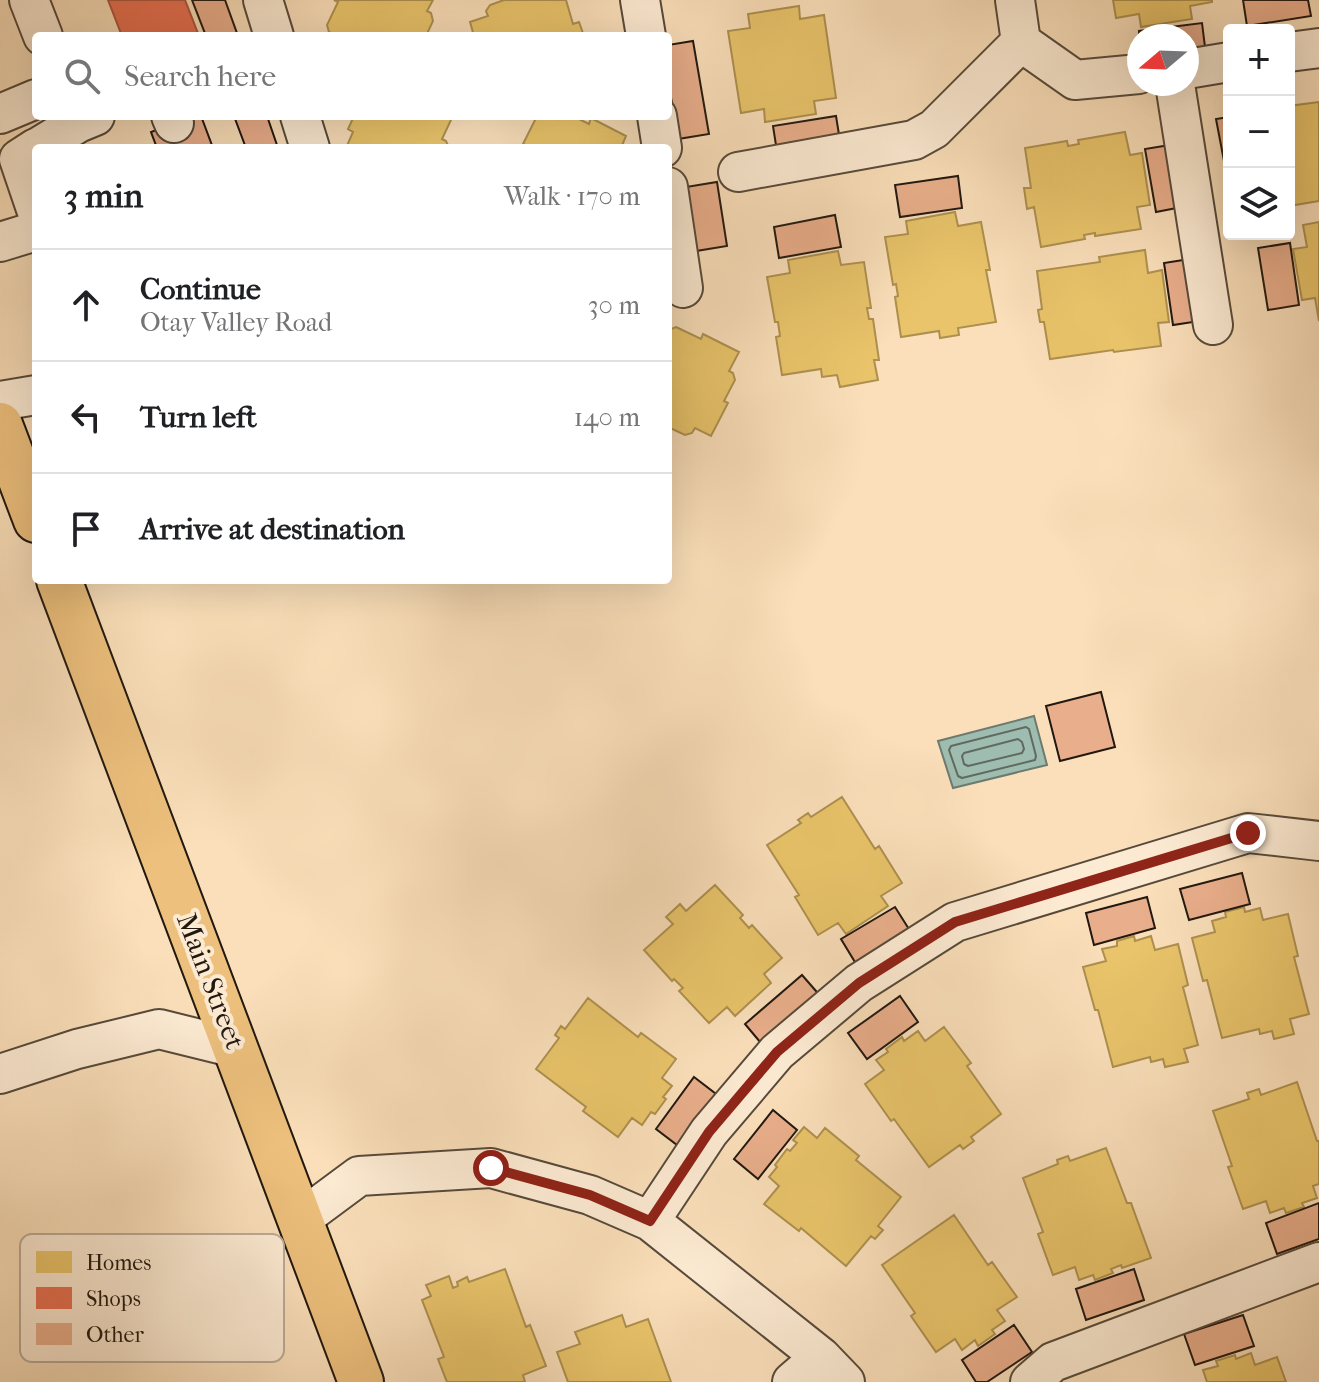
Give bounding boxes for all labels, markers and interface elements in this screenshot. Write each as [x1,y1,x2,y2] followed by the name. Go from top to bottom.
[1127,24,1199,96] north arrow
[1223,24,1295,240] map controls
[1223,24,1295,96] button: +
[32,32,672,120] search box
[60,54,104,98] icon: search
[124,59,276,94] text: Search here
[1223,96,1295,168] button: −
[1223,168,1295,240] button: layers
[64,176,143,216] text: 3 min
[504,181,640,212] text: Walk · 170 m
[140,272,261,307] text: Continue
[64,283,108,327] icon: ahead
[588,290,640,321] text: 30 m
[140,307,332,338] text: Otay Valley Road
[64,395,108,439] icon: left
[140,400,257,435] text: Turn left
[574,402,640,433] text: 140 m
[64,507,108,551] icon: arrive
[140,512,405,547] text: Arrive at destination
[1230,815,1266,851] route end
[170,908,252,1054] street label: Main Street
[473,1150,509,1186] route start
[20,1234,284,1362] legend
[86,1250,151,1276] text: Homes
[86,1286,141,1312] text: Shops
[86,1322,144,1348] text: Other

